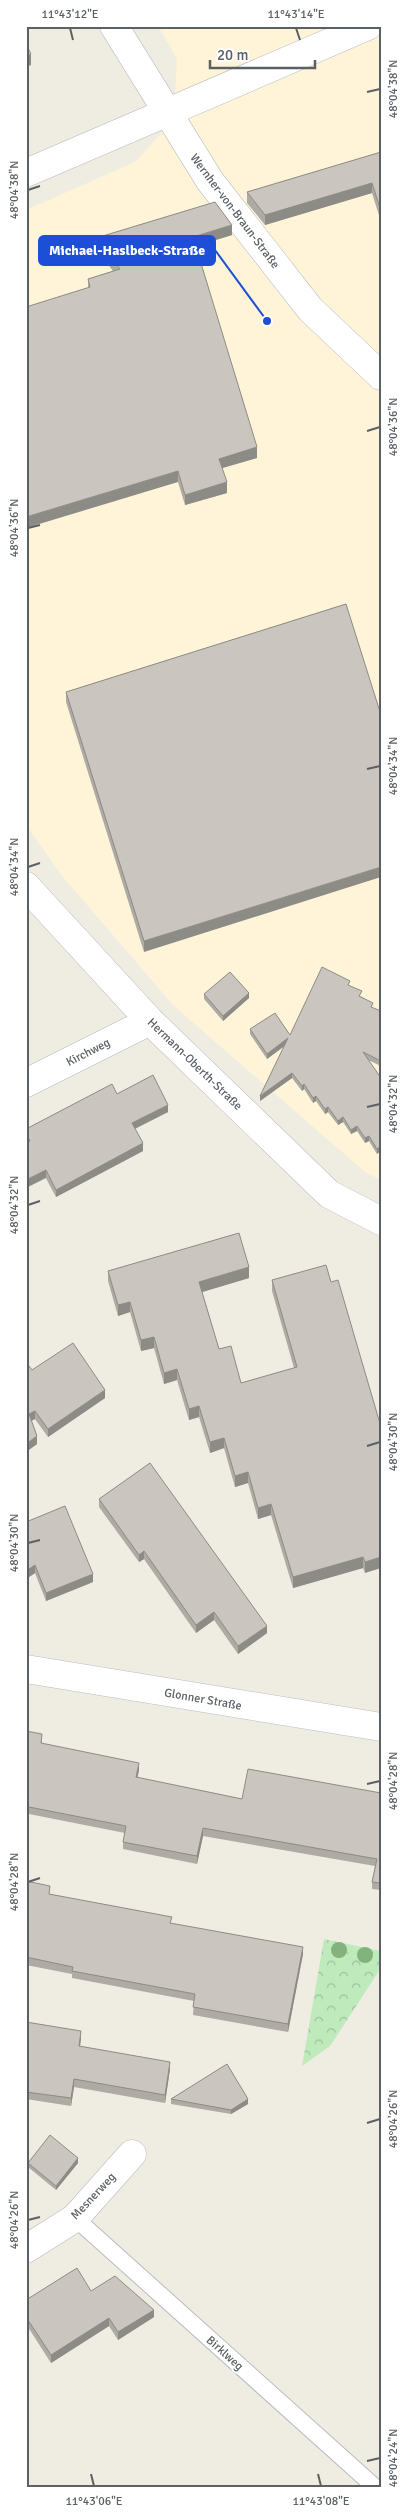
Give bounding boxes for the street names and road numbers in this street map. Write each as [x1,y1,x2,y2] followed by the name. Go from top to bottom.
[187,151,283,272] street label: Wernher-von-Braun-Straße
[144,1015,245,1114] street label: Hermann-Oberth-Straße
[64,1035,113,1070] street label: Kirchweg
[163,1685,243,1714] street label: Glonner Straße
[68,2170,119,2223] street label: Mesnerweg
[203,2333,246,2374] street label: Birklweg

